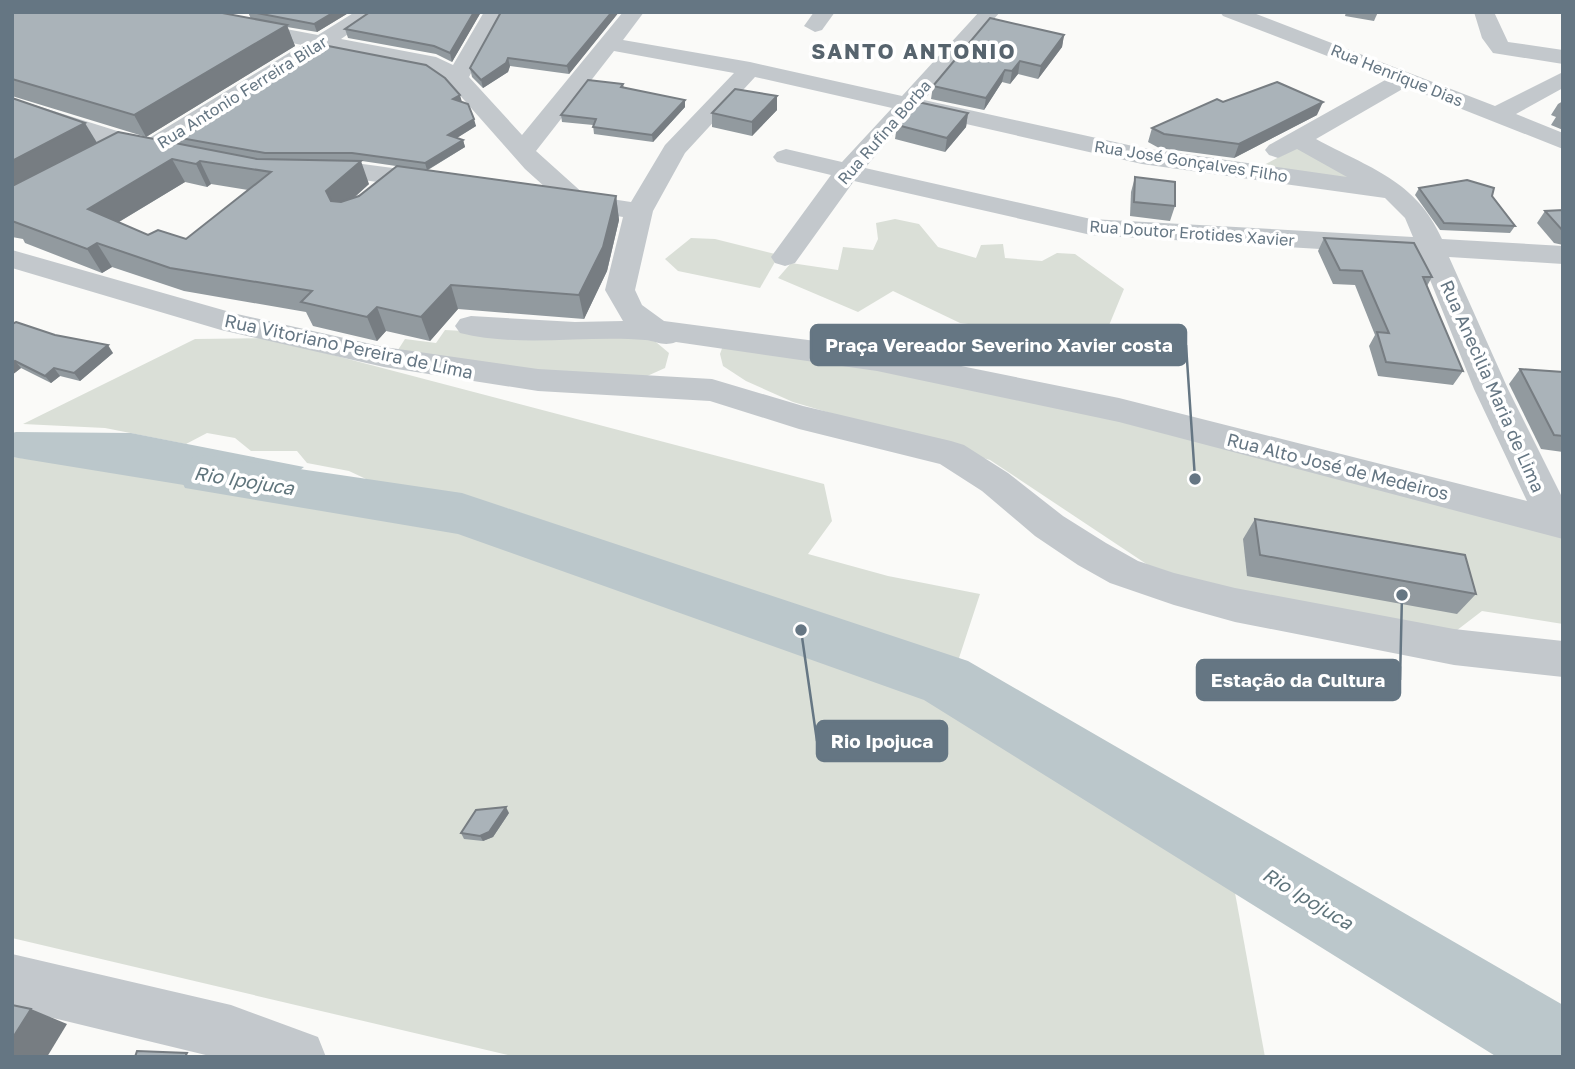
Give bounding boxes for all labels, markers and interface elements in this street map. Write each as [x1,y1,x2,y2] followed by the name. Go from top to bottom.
[153,31,331,153] street label: Rua Antonio Ferreira Bilar
[811,38,1017,64] district label: SANTO ANTONIO
[1328,39,1466,111] street label: Rua Henrique Dias
[833,76,935,188] street label: Rua Rufina Borba
[1093,136,1289,186] street label: Rua José Gonçalves Filho
[1089,216,1295,250] street label: Rua Doutor Erotides Xavier
[1436,276,1550,496] street label: Rua Anecìlia Maria de Lima
[223,309,475,383] street label: Rua Vitoriano Pereira de Lima
[811,325,1186,365] callout: Praça Vereador Severino Xavier costa
[825,333,1173,356] text: Praça Vereador Severino Xavier costa
[1225,428,1451,504] street label: Rua Alto José de Medeiros
[192,461,297,499] water label: Rio Ipojuca
[1197,660,1400,700] callout: Estação da Cultura
[1211,668,1385,691] text: Estação da Cultura
[817,721,947,761] callout: Rio Ipojuca
[831,729,933,752] text: Rio Ipojuca
[1259,862,1358,934] water label: Rio Ipojuca

